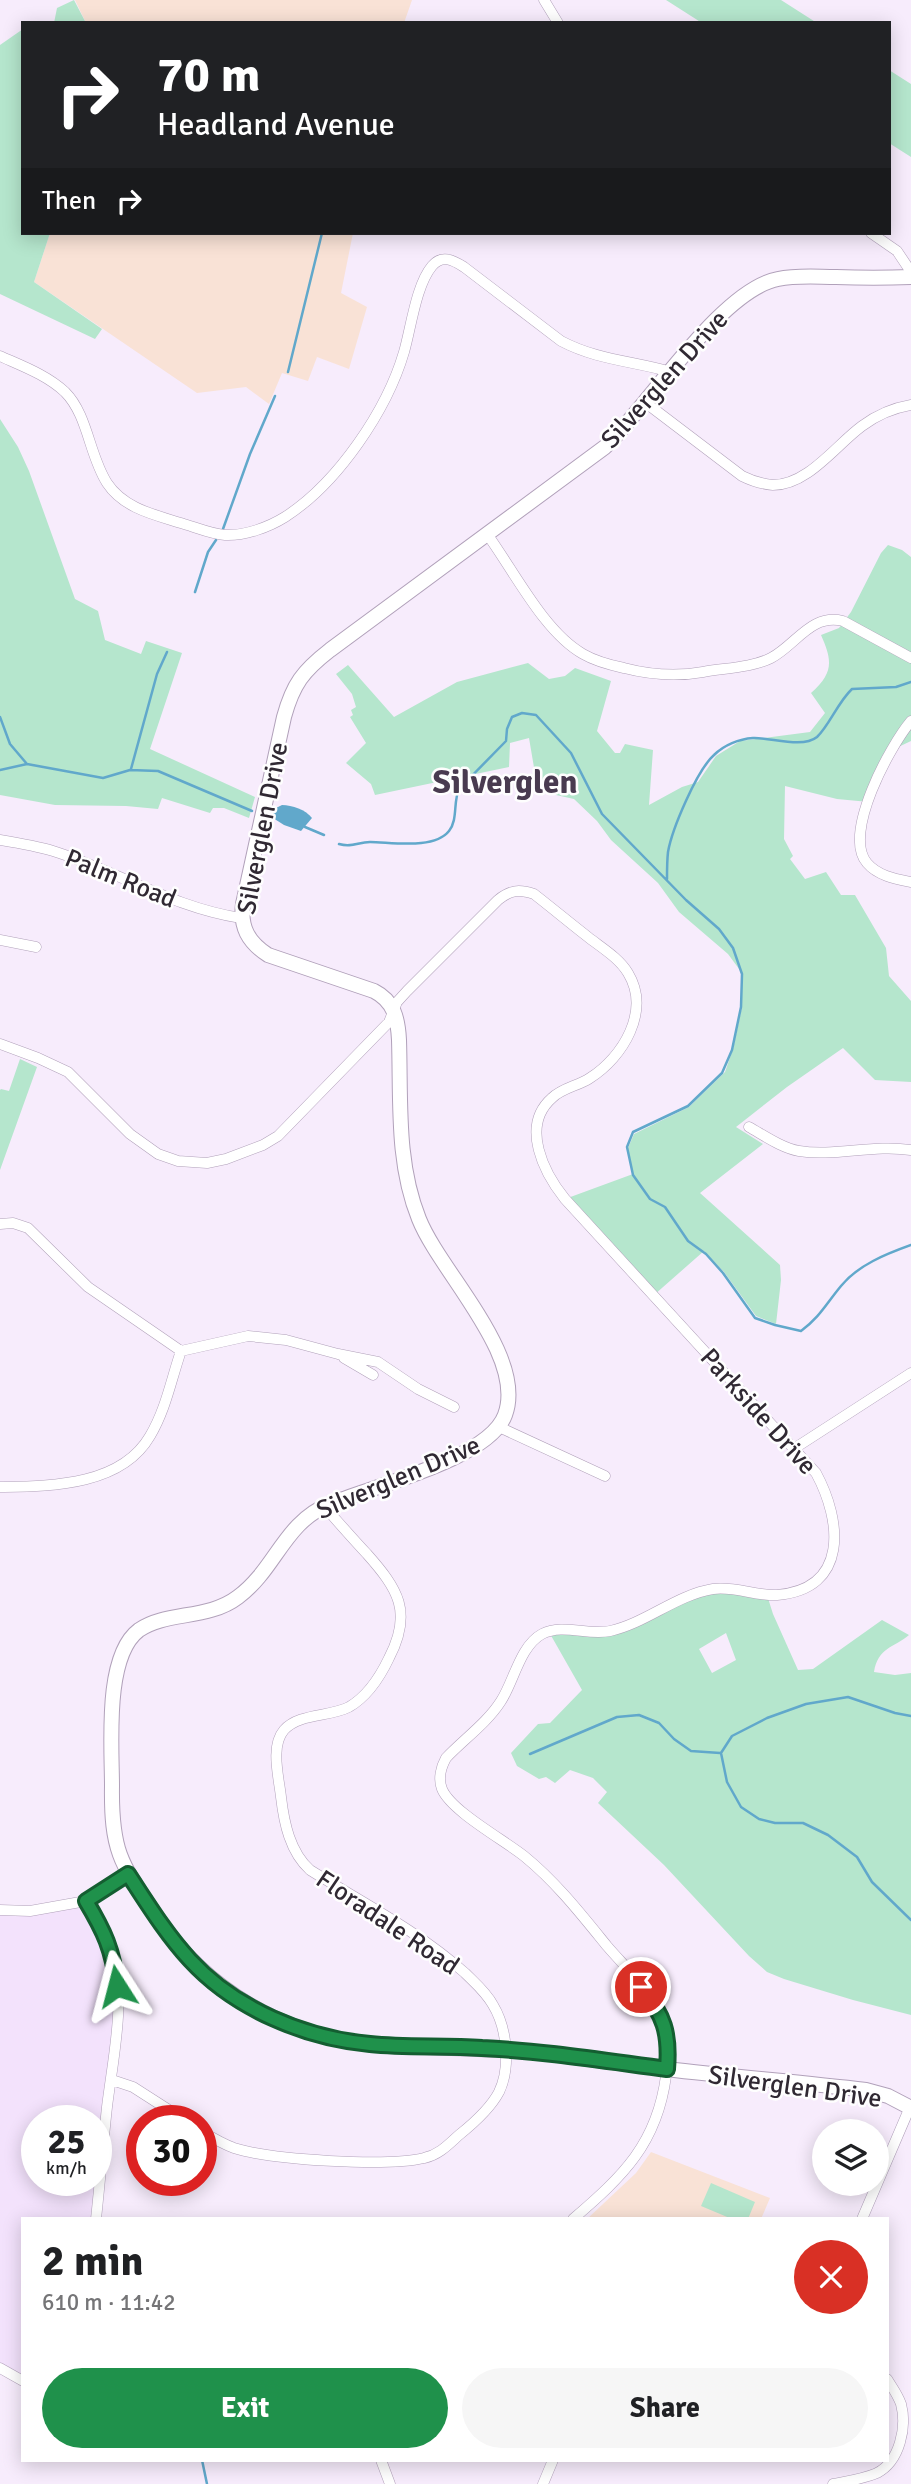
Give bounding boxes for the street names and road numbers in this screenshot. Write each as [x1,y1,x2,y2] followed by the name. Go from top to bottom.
[594,304,735,455] street label: Silverglen Drive
[231,739,295,917] street label: Silverglen Drive
[60,842,181,916] street label: Palm Road
[693,1342,823,1481] street label: Parkside Drive
[312,1429,485,1527] street label: Silverglen Drive
[310,1863,465,1982] street label: Floradale Road
[706,2059,884,2115] street label: Silverglen Drive

